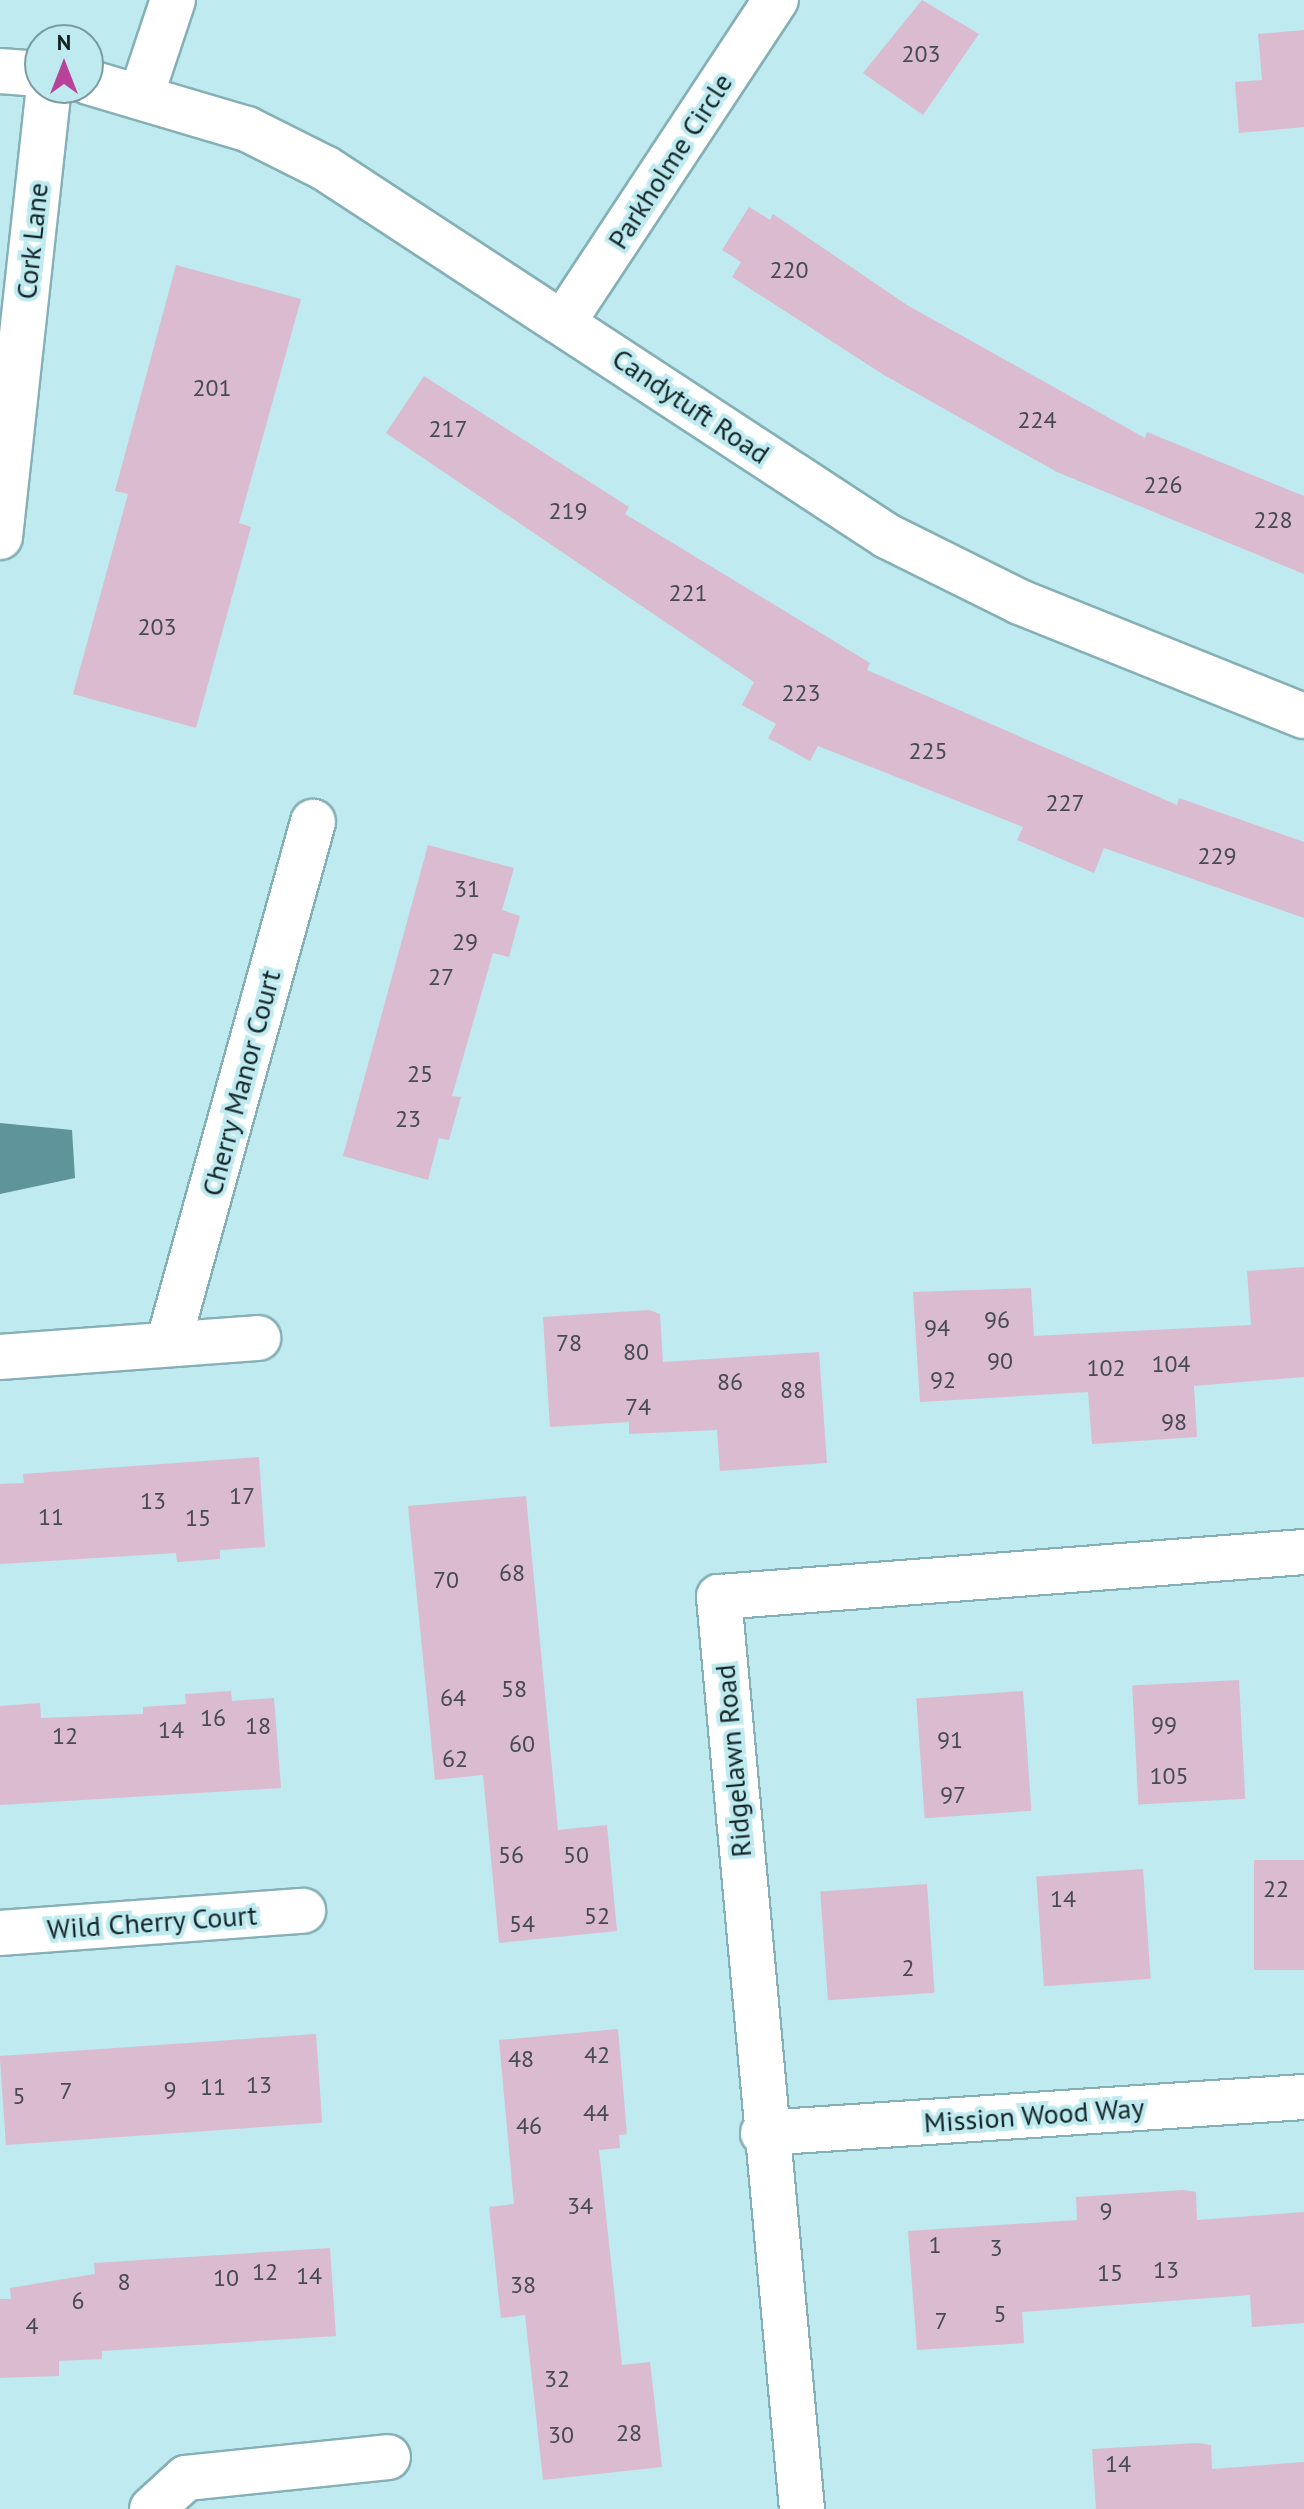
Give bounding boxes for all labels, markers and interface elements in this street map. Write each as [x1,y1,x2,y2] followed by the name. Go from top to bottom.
[24,24,104,104] north arrow
[57,28,71,56] text: N
[901,40,941,68] house number: 203
[601,67,739,255] street label: Parkholme Circle
[9,181,55,301] street label: Cork Lane
[769,256,809,284] house number: 220
[606,341,776,471] street label: Candytuft Road
[192,374,232,402] house number: 201
[1017,406,1057,434] house number: 224
[428,415,468,443] house number: 217
[1143,471,1183,499] house number: 226
[548,497,588,525] house number: 219
[1253,506,1293,534] house number: 228
[668,579,708,607] house number: 221
[137,613,177,641] house number: 203
[781,679,821,707] house number: 223
[908,737,948,765] house number: 225
[1045,789,1085,817] house number: 227
[1197,842,1237,870] house number: 229
[454,875,480,903] house number: 31
[452,928,478,956] house number: 29
[428,963,454,991] house number: 27
[195,966,287,1200] street label: Cherry Manor Court
[407,1060,433,1088] house number: 25
[395,1105,421,1133] house number: 23
[984,1306,1010,1334] house number: 96
[924,1314,950,1342] house number: 94
[556,1329,582,1357] house number: 78
[623,1338,649,1366] house number: 80
[987,1347,1013,1375] house number: 90
[1151,1350,1191,1378] house number: 104
[1086,1354,1126,1382] house number: 102
[930,1366,956,1394] house number: 92
[717,1368,743,1396] house number: 86
[780,1376,806,1404] house number: 88
[625,1393,651,1421] house number: 74
[1161,1408,1187,1436] house number: 98
[229,1482,255,1510] house number: 17
[140,1487,166,1515] house number: 13
[38,1503,64,1531] house number: 11
[185,1504,211,1532] house number: 15
[499,1559,525,1587] house number: 68
[433,1566,459,1594] house number: 70
[708,1663,758,1859] street label: Ridgelawn Road
[501,1675,527,1703] house number: 58
[440,1684,466,1712] house number: 64
[200,1704,226,1732] house number: 16
[1151,1711,1177,1739] house number: 99
[245,1712,271,1740] house number: 18
[158,1716,184,1744] house number: 14
[52,1722,78,1750] house number: 12
[937,1726,963,1754] house number: 91
[509,1730,535,1758] house number: 60
[442,1745,468,1773] house number: 62
[1149,1762,1189,1790] house number: 105
[940,1781,966,1809] house number: 97
[498,1841,524,1869] house number: 56
[563,1841,589,1869] house number: 50
[1263,1875,1289,1903] house number: 22
[1050,1885,1076,1913] house number: 14
[45,1898,259,1946] street label: Wild Cherry Court
[584,1902,610,1930] house number: 52
[509,1910,535,1938] house number: 54
[901,1954,915,1982] house number: 2
[584,2041,610,2069] house number: 42
[508,2045,534,2073] house number: 48
[246,2071,272,2099] house number: 13
[200,2073,226,2101] house number: 11
[163,2076,177,2104] house number: 9
[59,2077,73,2105] house number: 7
[12,2082,26,2110] house number: 5
[922,2090,1146,2140] street label: Mission Wood Way
[583,2099,609,2127] house number: 44
[516,2112,542,2140] house number: 46
[567,2192,593,2220] house number: 34
[1099,2197,1113,2225] house number: 9
[928,2231,942,2259] house number: 1
[989,2234,1003,2262] house number: 3
[1153,2256,1179,2284] house number: 13
[252,2258,278,2286] house number: 12
[1097,2259,1123,2287] house number: 15
[296,2262,322,2290] house number: 14
[213,2264,239,2292] house number: 10
[117,2268,131,2296] house number: 8
[510,2271,536,2299] house number: 38
[71,2287,85,2315] house number: 6
[993,2300,1007,2328] house number: 5
[934,2307,948,2335] house number: 7
[25,2312,39,2340] house number: 4
[544,2365,570,2393] house number: 32
[616,2419,642,2447] house number: 28
[548,2421,574,2449] house number: 30
[1105,2450,1131,2478] house number: 14

